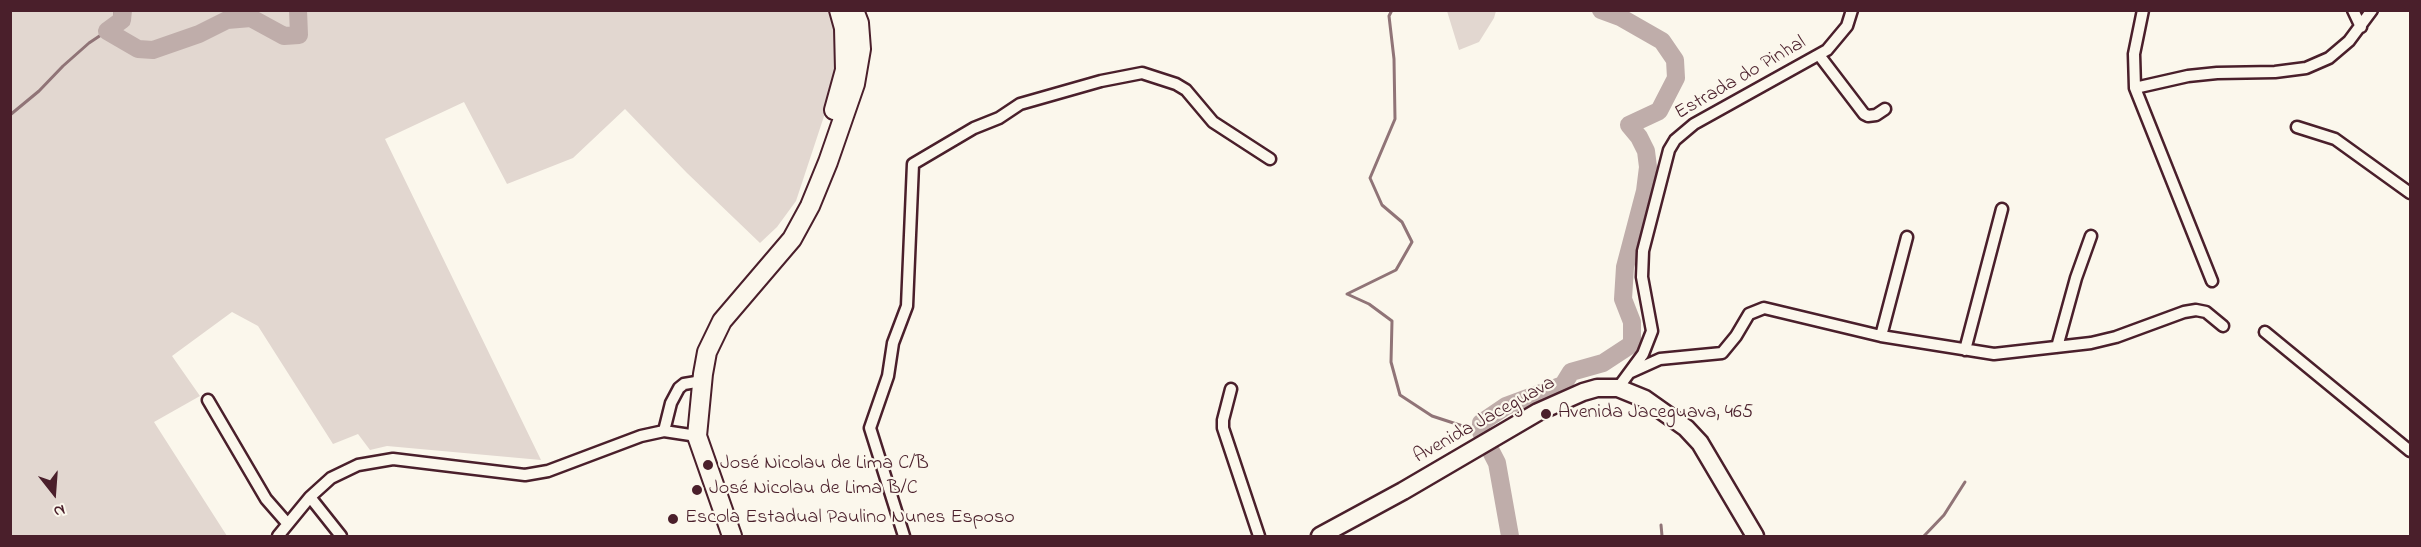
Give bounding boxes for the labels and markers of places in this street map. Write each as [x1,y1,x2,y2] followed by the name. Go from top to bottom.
[1558,402,1753,426] place label: Avenida Jaceguava, 465
[1539,407,1553,421] marker: Avenida Jaceguava, 465
[720,453,929,477] place label: José Nicolau de Lima C/B
[701,458,715,472] marker: José Nicolau de Lima C/B
[709,478,918,502] place label: José Nicolau de Lima B/C
[690,483,704,497] marker: José Nicolau de Lima B/C
[685,507,1015,531] place label: Escola Estadual Paulino Nunes Esposo
[666,512,680,526] marker: Escola Estadual Paulino Nunes Esposo

